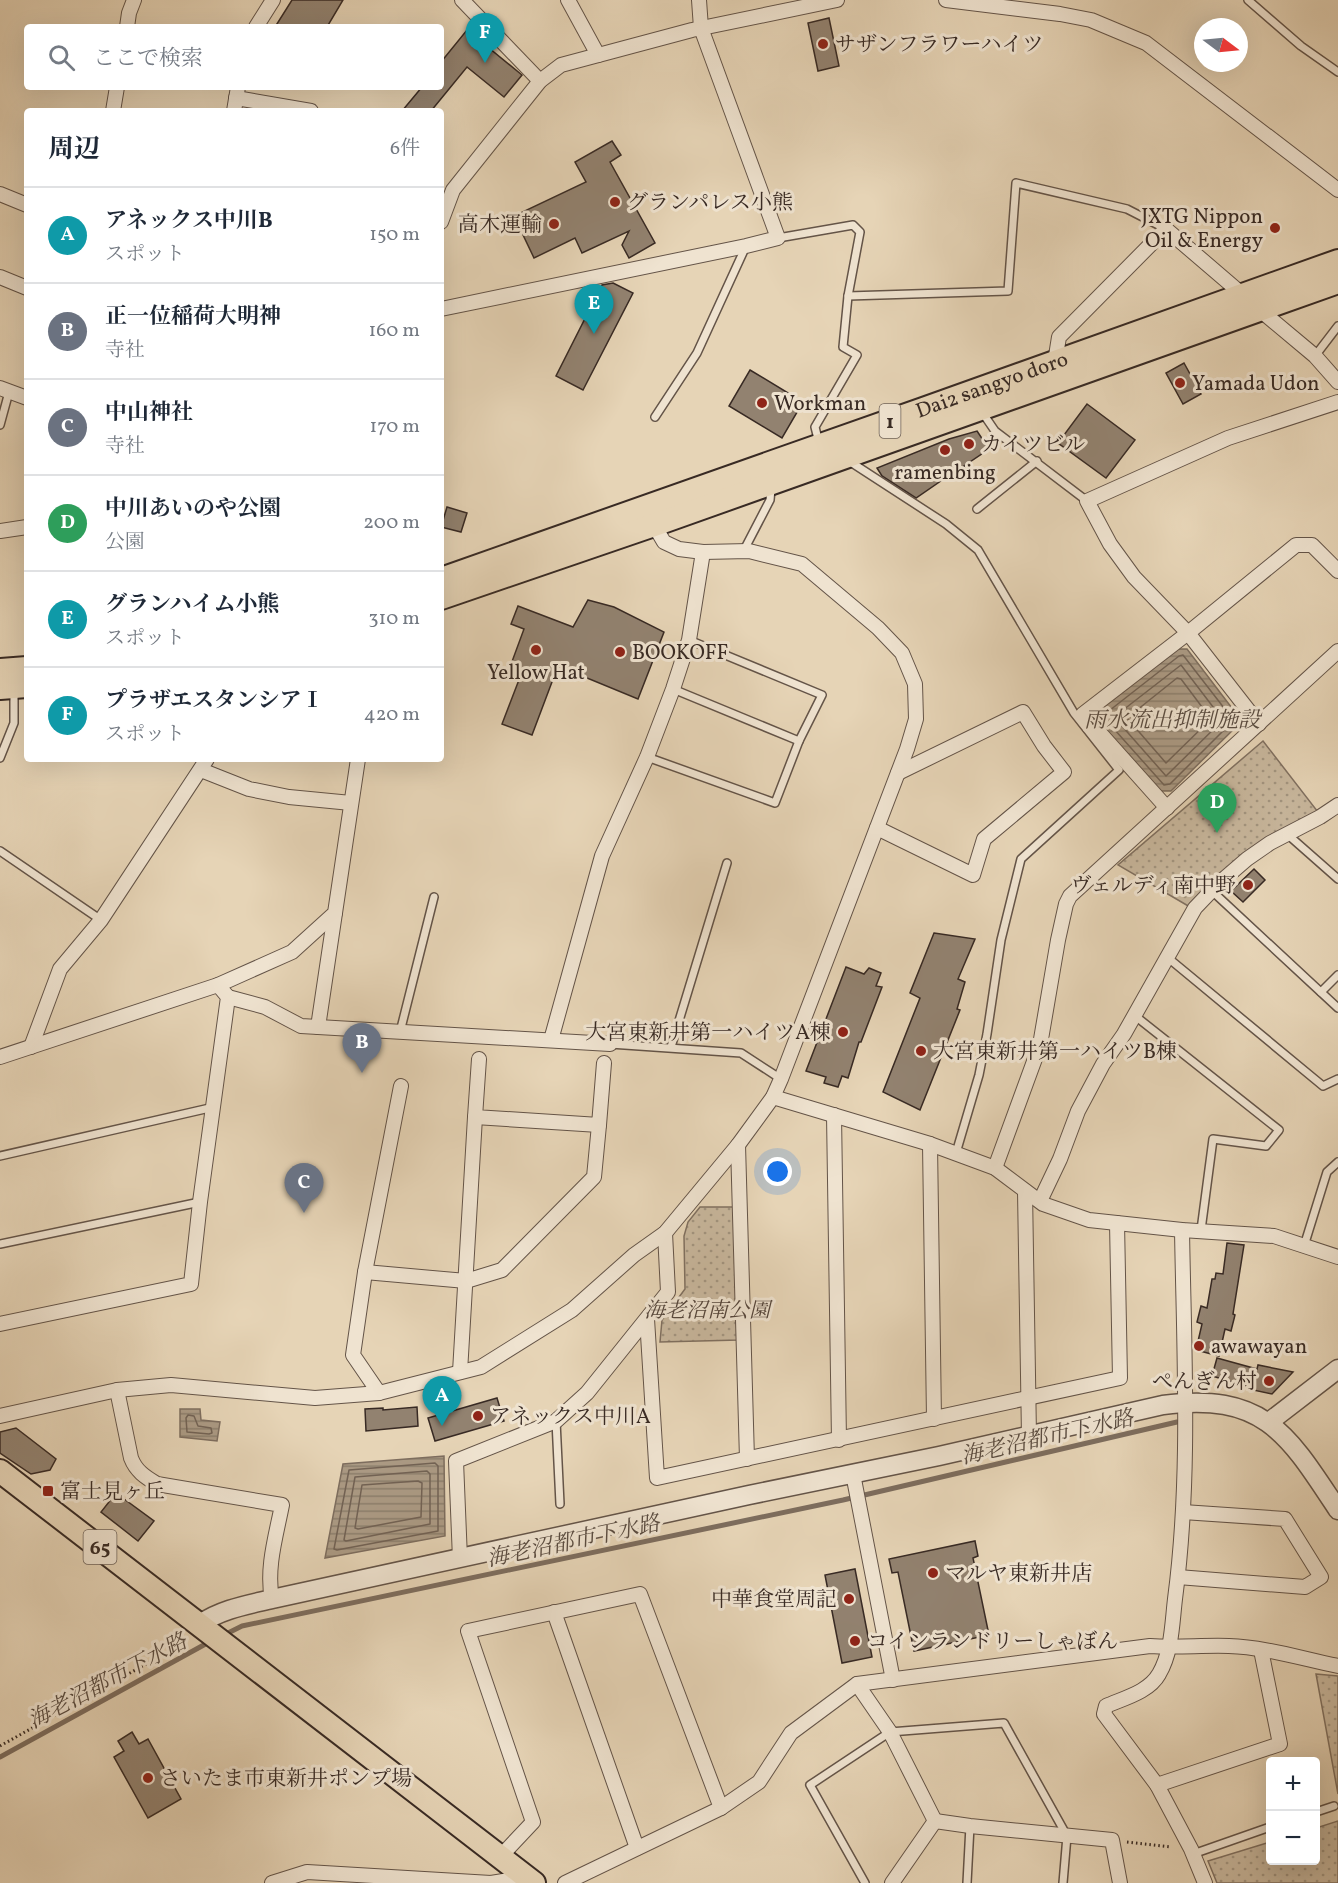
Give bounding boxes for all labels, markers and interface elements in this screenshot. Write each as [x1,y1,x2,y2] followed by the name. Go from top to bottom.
[466,14,504,63] pin: F
[1194,18,1248,72] north arrow
[24,24,444,90] search box
[835,31,1044,60] place label: サザンフラワーハイツ
[816,37,830,51] marker: サザンフラワーハイツ
[45,41,78,74] icon: search
[93,44,203,75] text: ここで検索
[48,132,100,168] text: 周辺
[390,135,420,163] text: 6件
[627,189,793,218] place label: グランパレス小熊
[608,195,622,209] marker: グランパレス小熊
[1141,203,1264,256] place label: JXTG Nippon Oil & Energy
[105,206,273,237] text: アネックス中川B
[458,211,542,240] place label: 高木運輸
[547,217,561,231] marker: 高木運輸
[60,221,75,249] text: A
[369,221,420,249] text: 150 m
[1268,221,1282,235] marker: JXTG Nippon Oil & Energy
[105,241,185,269] text: スポット
[574,284,614,334] pin: E
[105,302,281,333] text: 正一位稲荷大明神
[61,317,74,345] text: B
[368,317,420,345] text: 160 m
[105,337,145,365] text: 寺社
[912,345,1072,426] street label: Dai2 sangyo doro
[1192,370,1320,399] place label: Yamada Udon
[1173,376,1187,390] marker: Yamada Udon
[774,390,866,419] place label: Workman
[755,396,769,410] marker: Workman
[105,398,193,429] text: 中山神社
[880,404,900,438] road number: 1
[61,413,74,441] text: C
[370,413,420,441] text: 170 m
[981,431,1085,460] place label: カイツビル
[105,433,145,461] text: 寺社
[962,437,976,451] marker: カイツビル
[938,443,952,457] marker: ramenbing
[894,459,996,488] place label: ramenbing
[105,494,281,525] text: 中川あいのや公園
[60,509,75,537] text: D
[363,509,420,537] text: 200 m
[105,529,145,557] text: 公園
[105,590,279,621] text: グランハイム小熊
[61,605,74,633] text: E
[368,605,420,633] text: 310 m
[105,625,185,653] text: スポット
[632,639,728,668] place label: BOOKOFF
[529,643,543,657] marker: Yellow Hat
[613,645,627,659] marker: BOOKOFF
[487,659,585,688] place label: Yellow Hat
[105,686,324,717] text: プラザエスタンシアⅠ
[62,701,73,729] text: F
[364,701,420,729] text: 420 m
[1084,706,1263,737] water label: 雨水流出抑制施設
[105,721,185,749] text: スポット
[1198,784,1236,833] pin: D
[1071,872,1236,901] place label: ヴェルディ南中野
[1241,878,1255,892] marker: ヴェルディ南中野
[585,1019,831,1048] place label: 大宮東新井第一ハイツA棟
[342,1024,382,1073] pin: B
[836,1025,850,1039] marker: 大宮東新井第一ハイツA棟
[933,1038,1177,1067] place label: 大宮東新井第一ハイツB棟
[914,1044,928,1058] marker: 大宮東新井第一ハイツB棟
[763,1157,792,1186] your location
[284,1164,324,1213] pin: C
[644,1297,773,1326] park label: 海老沼南公園
[1211,1333,1307,1362] place label: awawayan
[1192,1339,1206,1353] marker: awawayan
[1152,1368,1257,1397] place label: ぺんぎん村
[1262,1374,1276,1388] marker: ぺんぎん村
[422,1376,462,1426] pin: A
[490,1403,651,1432] place label: アネックス中川A
[958,1403,1139,1473] water label: 海老沼都市下水路
[471,1409,485,1423] marker: アネックス中川A
[60,1478,165,1507] place label: 富士見ヶ丘
[41,1484,55,1498] marker: 富士見ヶ丘
[484,1509,665,1576] water label: 海老沼都市下水路
[84,1530,116,1564] road number: 65
[945,1560,1092,1589] place label: マルヤ東新井店
[926,1566,940,1580] marker: マルヤ東新井店
[711,1586,837,1615] place label: 中華食堂周記
[842,1592,856,1606] marker: 中華食堂周記
[23,1626,195,1737] water label: 海老沼都市下水路
[867,1628,1118,1657] place label: コインランドリーしゃぼん
[848,1634,862,1648] marker: コインランドリーしゃぼん
[1266,1757,1320,1865] map controls
[1266,1757,1320,1811] button: +
[160,1765,412,1794] place label: さいたま市東新井ポンプ場
[141,1771,155,1785] marker: さいたま市東新井ポンプ場
[1266,1811,1320,1865] button: −

